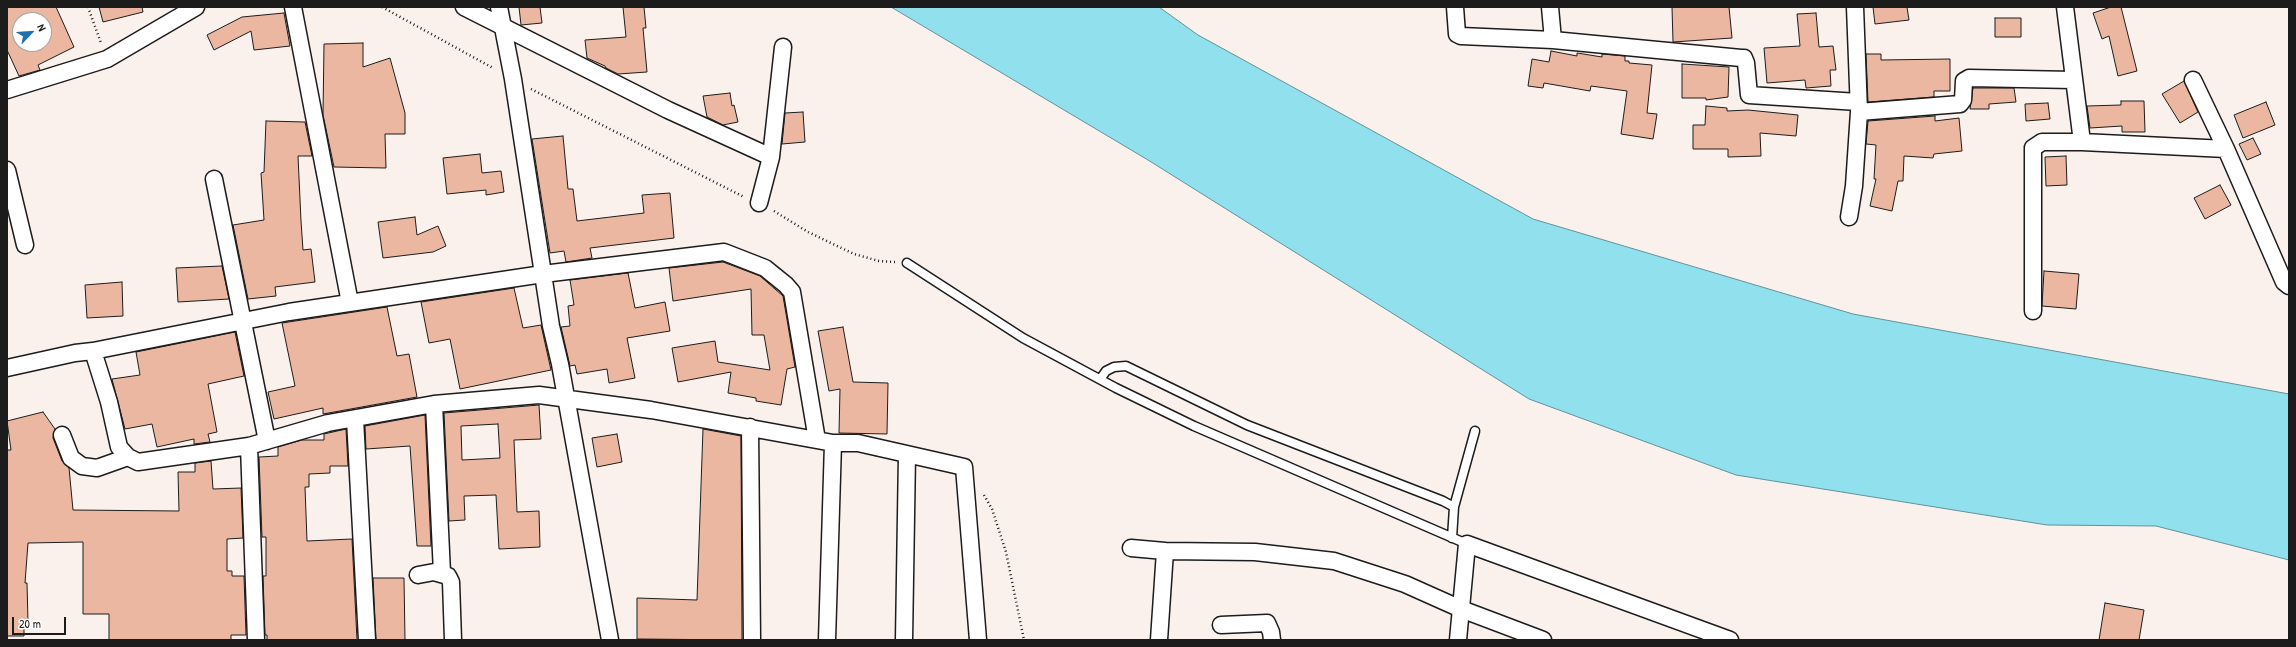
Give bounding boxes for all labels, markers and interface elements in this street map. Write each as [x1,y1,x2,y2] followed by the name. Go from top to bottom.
[12,12,52,52] north arrow
[34,22,50,33] text: N
[14,609,68,635] scale bar
[19,615,41,632] text: 20 m

